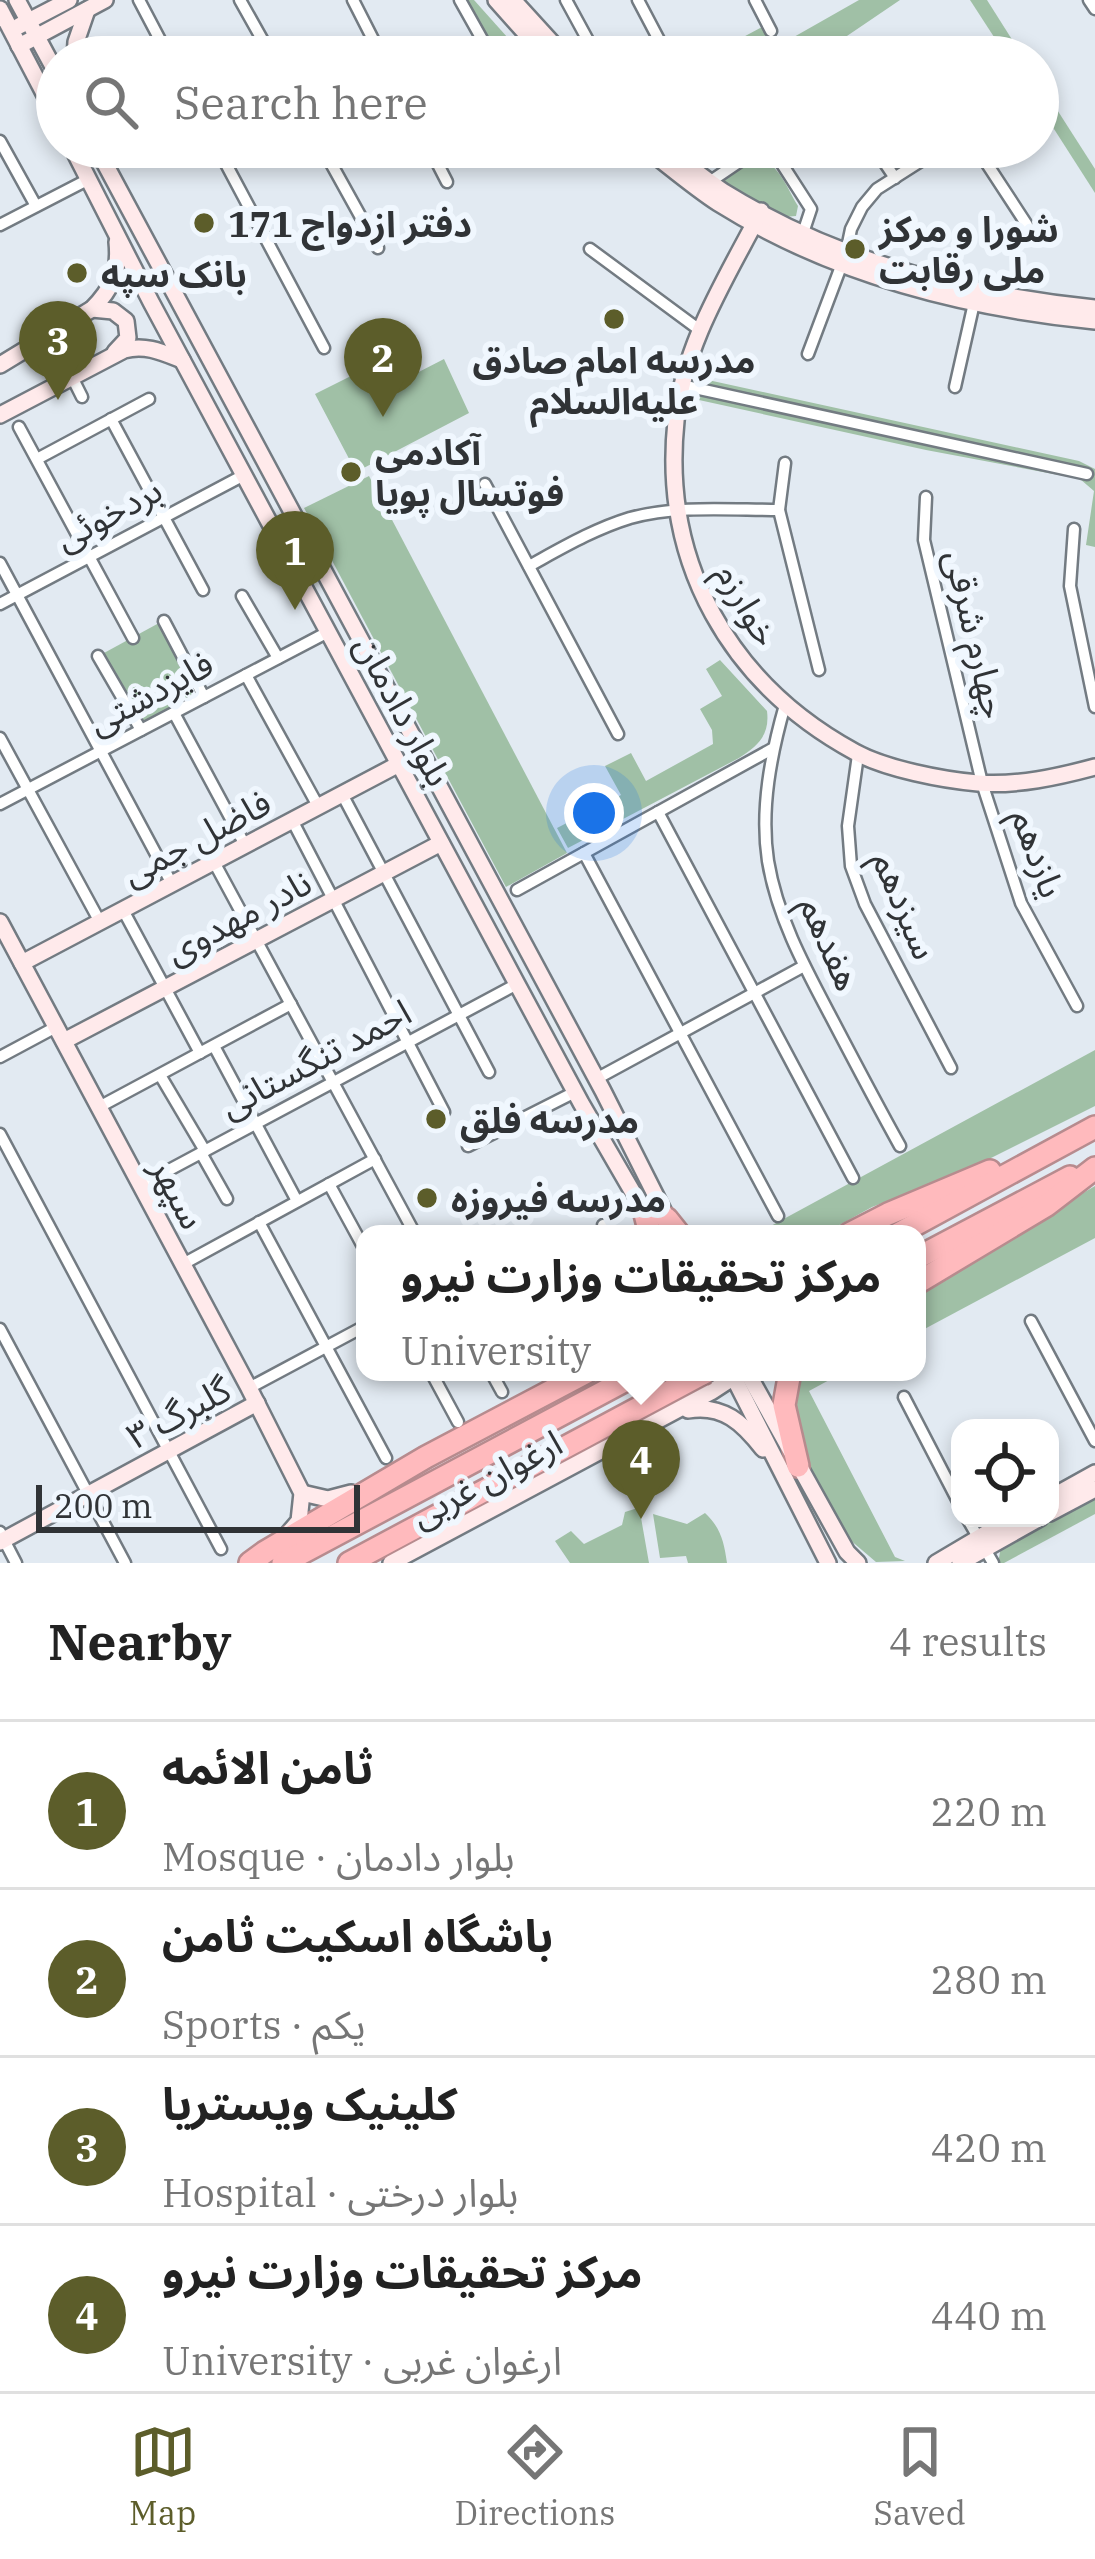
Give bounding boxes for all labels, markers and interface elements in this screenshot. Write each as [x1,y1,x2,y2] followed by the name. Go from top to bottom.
[36,36,1059,168] search box
[78,69,144,135] icon: search
[174,73,428,131] text: Search here
[228,200,472,251] place label: دفتر ازدواج 171
[877,205,1059,293] place label: شورا و مرکز ملی رقابت
[191,210,217,236] marker: دفتر ازدواج 171
[842,236,868,262] marker: شورا و مرکز ملی رقابت
[101,250,247,298] place label: بانک سپه
[64,260,90,286] marker: بانک سپه
[19,301,97,400] pin: 3
[601,306,627,332] marker: مدرسه امام صادق علیه‌السلام
[344,318,422,417] pin: 2
[472,336,756,428] place label: مدرسه امام صادق علیه‌السلام
[375,428,564,517] place label: آکادمی فوتسال پویا
[338,459,364,485] marker: آکادمی فوتسال پویا
[46,465,170,561] street label: بردخوئی
[256,511,334,610] pin: 1
[930,545,1019,724] street label: چهارم شرقی
[701,554,791,657] street label: خوارزم
[345,626,463,794] street label: بلوار دادمان
[79,639,221,745] street label: فایزدشتی
[113,778,279,896] street label: فاضل جمی
[564,783,624,843] your location
[997,802,1077,906] street label: یازدهم
[858,844,950,968] street label: سیزدهم
[157,858,319,974] street label: نادر مهدوی
[785,888,873,1000] street label: هفدهم
[211,988,419,1128] street label: احمد تنگستانی
[460,1096,639,1143] place label: مدرسه فلق
[423,1106,449,1132] marker: مدرسه فلق
[139,1148,217,1237] street label: سپهر
[451,1175,666,1222] place label: مدرسه فیروزه
[414,1185,440,1211] marker: مدرسه فیروزه
[356,1225,926,1381] popup
[401,1246,881,1304] text: مرکز تحقیقات وزارت نیرو
[401,1325,591,1376] text: University
[118,1365,239,1459] street label: گلبرگ ۳
[402,1419,570,1537] street label: ارغوان غربی
[951,1419,1059,1527] map controls
[951,1419,1059,1527] button: locate
[602,1420,680,1519] pin: 4
[36,1479,360,1532] scale bar
[54,1484,153,1527] text: 200 m
[48,1608,232,1674] text: Nearby
[889,1616,1047,1667] text: 4 results
[162,1738,373,1796] text: ثامن الائمه
[75,1786,99,1837] text: 1
[931,1786,1047,1837] text: 220 m
[162,1831,514,1882] text: Mosque · بلوار دادمان
[162,1906,553,1964] text: باشگاه اسکیت ثامن
[75,1954,99,2005] text: 2
[931,1954,1047,2005] text: 280 m
[162,1999,366,2050] text: Sports · یکم
[162,2074,457,2132] text: کلینیک ویستریا
[75,2122,99,2173] text: 3
[931,2122,1047,2173] text: 420 m
[162,2167,518,2218] text: Hospital · بلوار درختی
[162,2242,642,2300] text: مرکز تحقیقات وزارت نیرو
[75,2290,99,2341] text: 4
[931,2290,1047,2341] text: 440 m
[162,2335,562,2386] text: University · ارغوان غربی
[129,2419,196,2534] tab: Map
[454,2419,615,2534] tab: Directions
[873,2419,966,2534] tab: Saved

